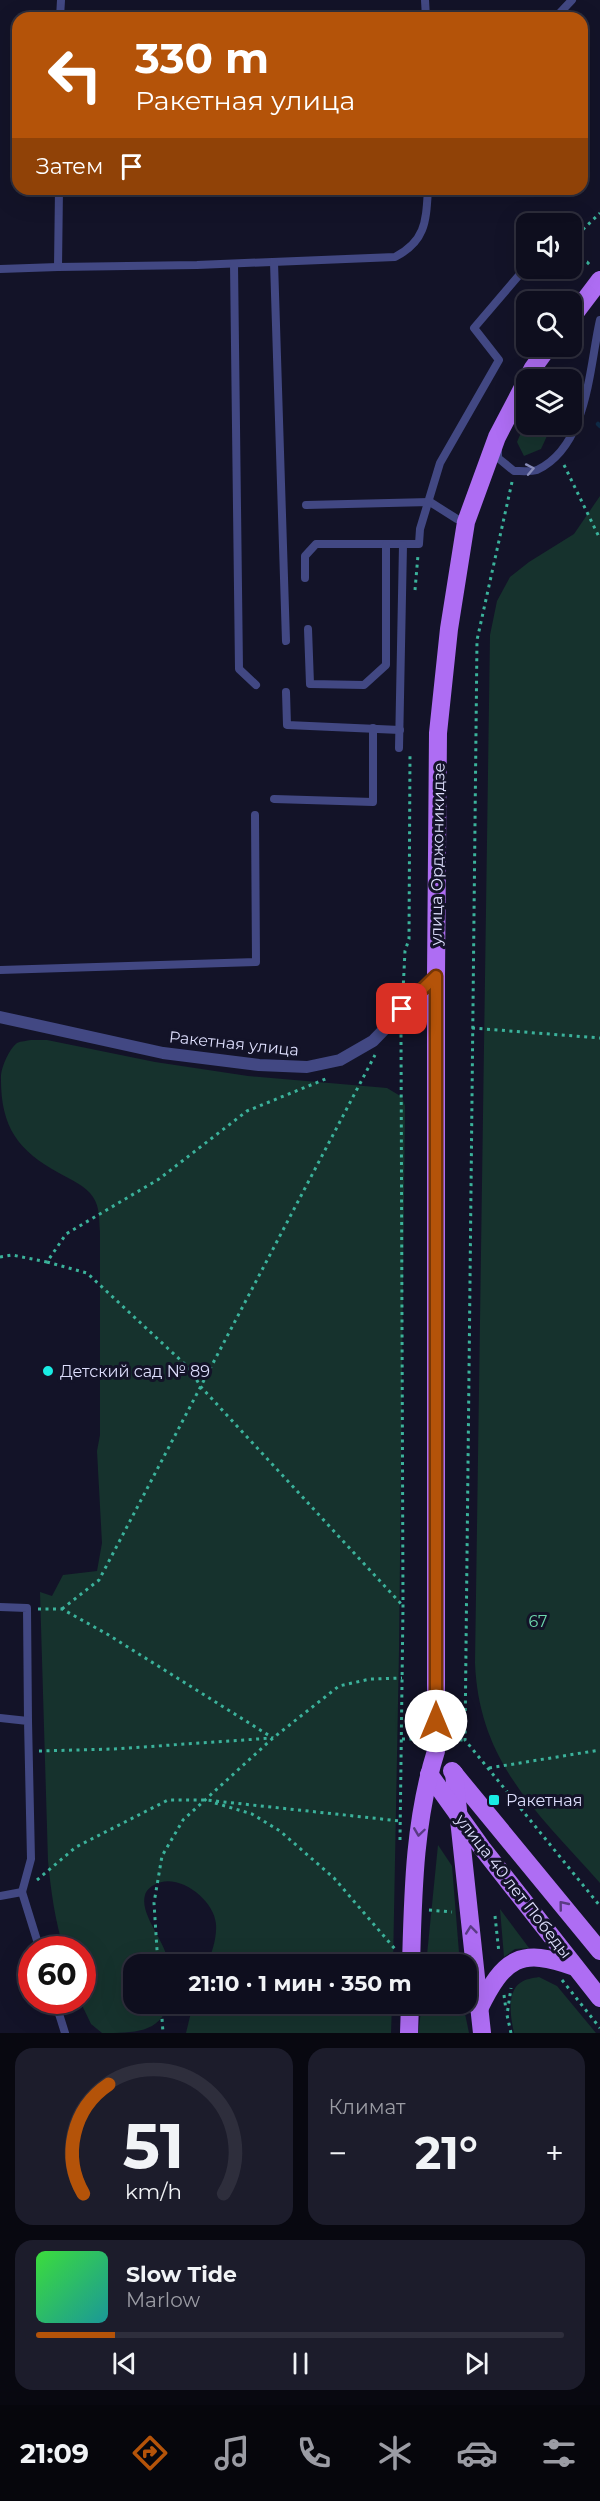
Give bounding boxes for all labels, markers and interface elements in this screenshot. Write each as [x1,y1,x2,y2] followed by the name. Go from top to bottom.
[135,32,269,84] text: 330 m
[36,36,114,114] icon: left
[135,84,355,117] text: Ракетная улица
[115,150,148,183] icon: arrive
[36,153,103,180] text: Затем
[516,213,582,435] map controls
[516,213,582,279] button: sound
[516,291,582,357] button: search
[516,369,582,435] button: layers
[525,463,535,476] one-way arrow
[426,762,449,947] street label: улица Орджоникидзе
[376,983,427,1034] pin
[385,992,418,1025] icon: arrive
[168,1027,300,1060] street label: Ракетная улица
[60,1362,210,1381] place label: Детский сад № 89
[41,1364,55,1378] marker: Детский сад № 89
[528,1612,548,1631] park label: 67
[404,1689,468,1753] position arrow
[506,1791,582,1810] place label: Ракетная
[487,1793,501,1807] marker: Ракетная
[451,1810,576,1962] street label: улица 40 лет Победы
[413,1827,426,1836] one-way arrow
[559,1901,570,1912] one-way arrow
[465,1926,477,1935] one-way arrow
[18,1936,96,2014] speed limit sign: 60
[189,1970,411,1997] text: 21:10 · 1 мин · 350 m
[329,2095,406,2119] text: Климат
[123,2108,185,2184] text: 51
[415,2125,478,2180] text: 21°
[329,2133,347,2173] text: −
[545,2133,564,2173] text: +
[125,2178,182,2204] text: km/h
[126,2261,237,2288] text: Slow Tide
[126,2288,200,2312] text: Marlow
[108,2347,141,2380] icon: previous
[284,2347,317,2380] icon: pause
[460,2347,493,2380] icon: next
[129,2432,171,2474] icon: directions
[211,2432,253,2474] icon: music
[293,2432,335,2474] icon: phone
[374,2432,416,2474] icon: climate
[456,2432,498,2474] icon: car
[538,2432,580,2474] icon: filters
[20,2437,89,2470] text: 21:09

